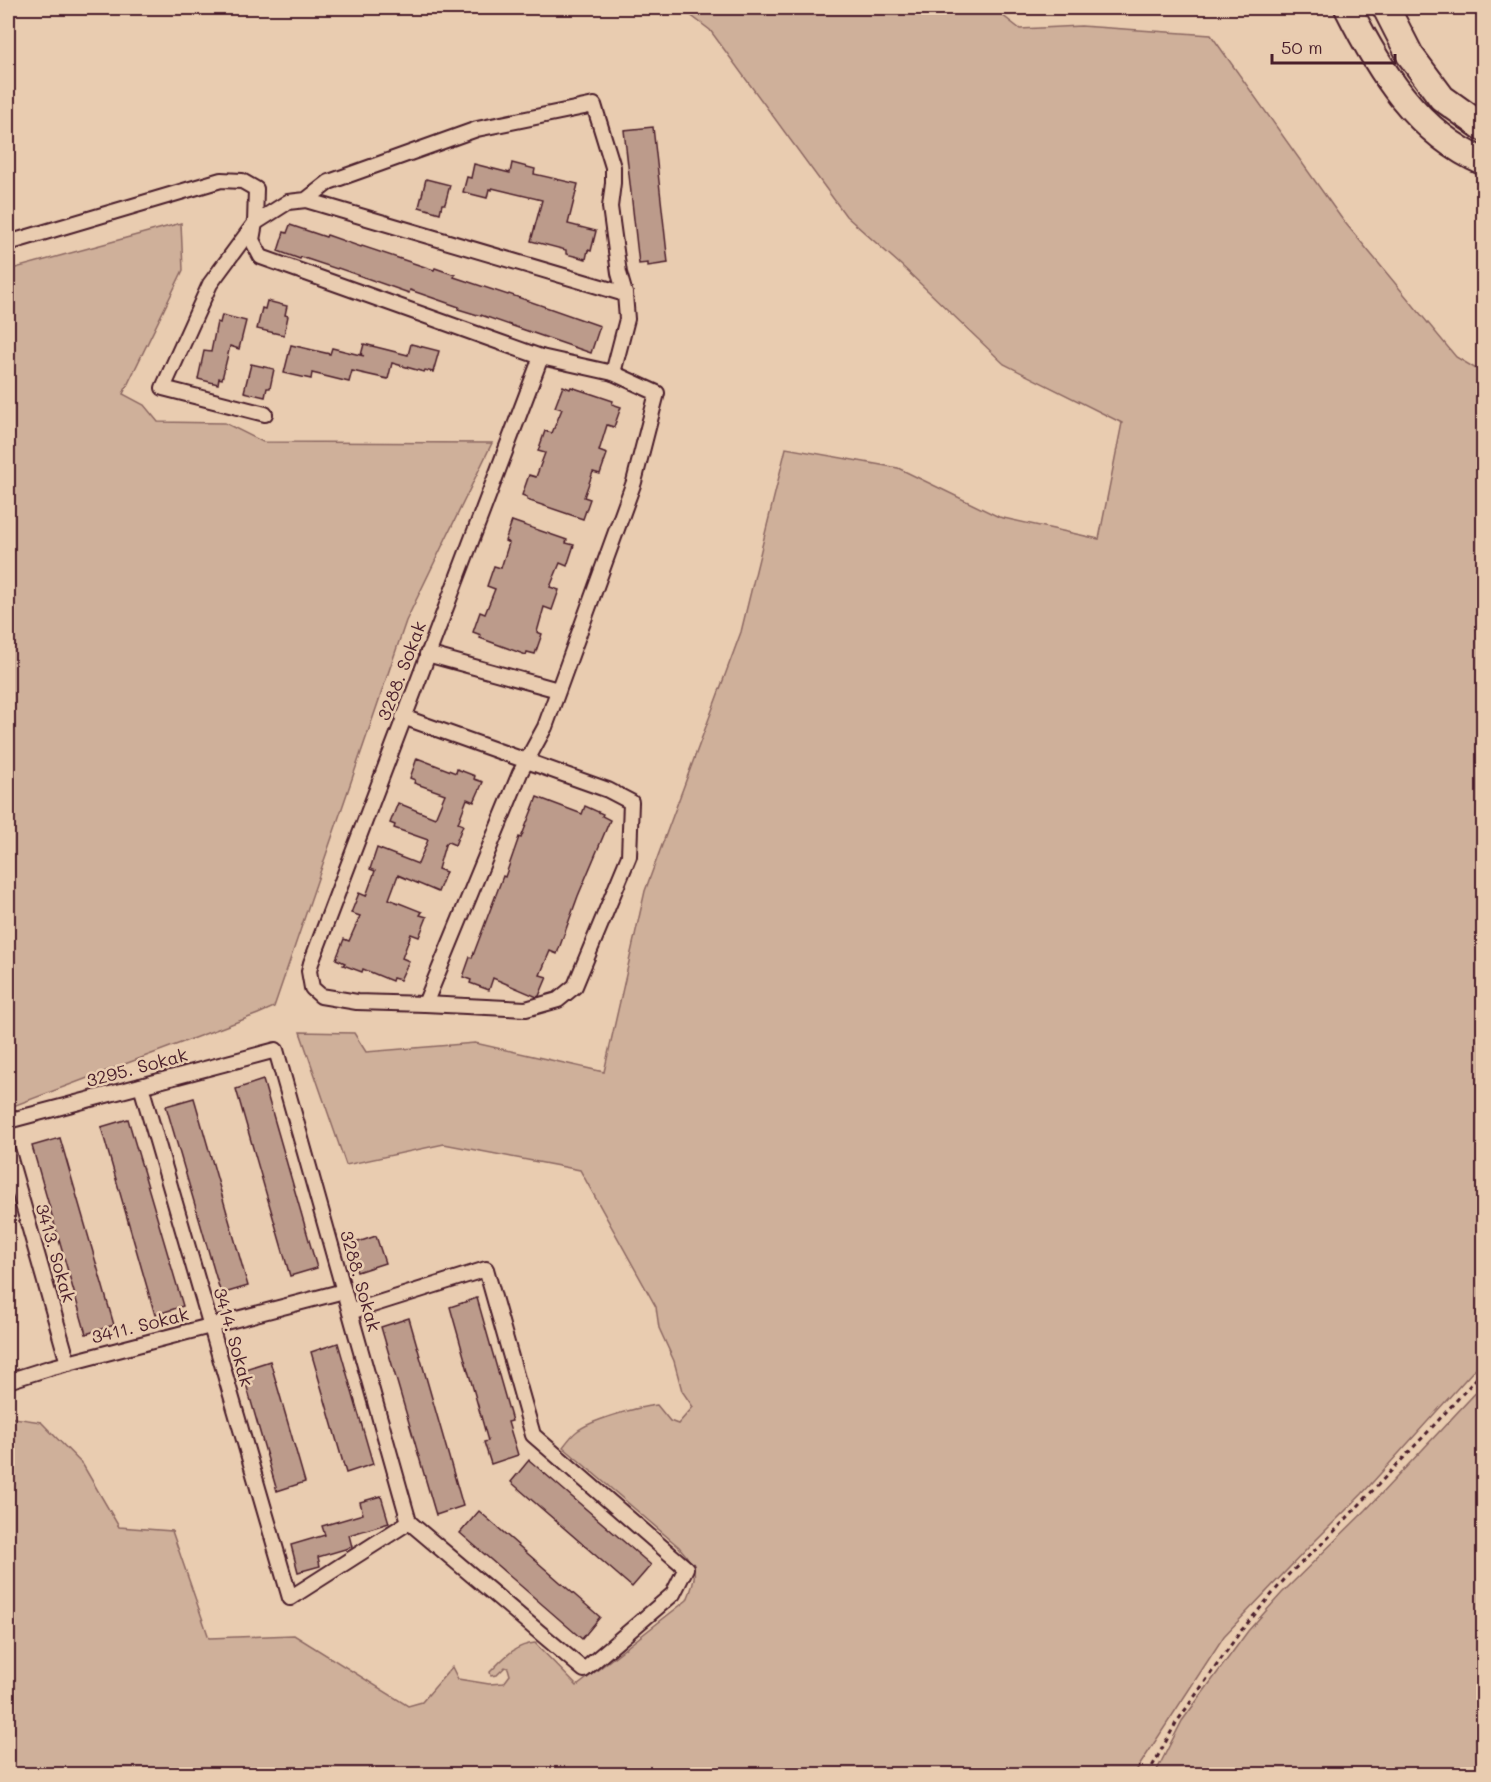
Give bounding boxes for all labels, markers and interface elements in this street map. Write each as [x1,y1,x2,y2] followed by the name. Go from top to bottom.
[1272,27,1395,65] scale bar
[1281,35,1323,59] text: 50 m
[371,618,431,724] street label: 3288. Sokak
[83,1042,190,1092] street label: 3295. Sokak
[30,1200,82,1305] street label: 3413. Sokak
[335,1227,387,1334] street label: 3288. Sokak
[208,1284,260,1389] street label: 3414. Sokak
[89,1301,191,1349] street label: 3411. Sokak

